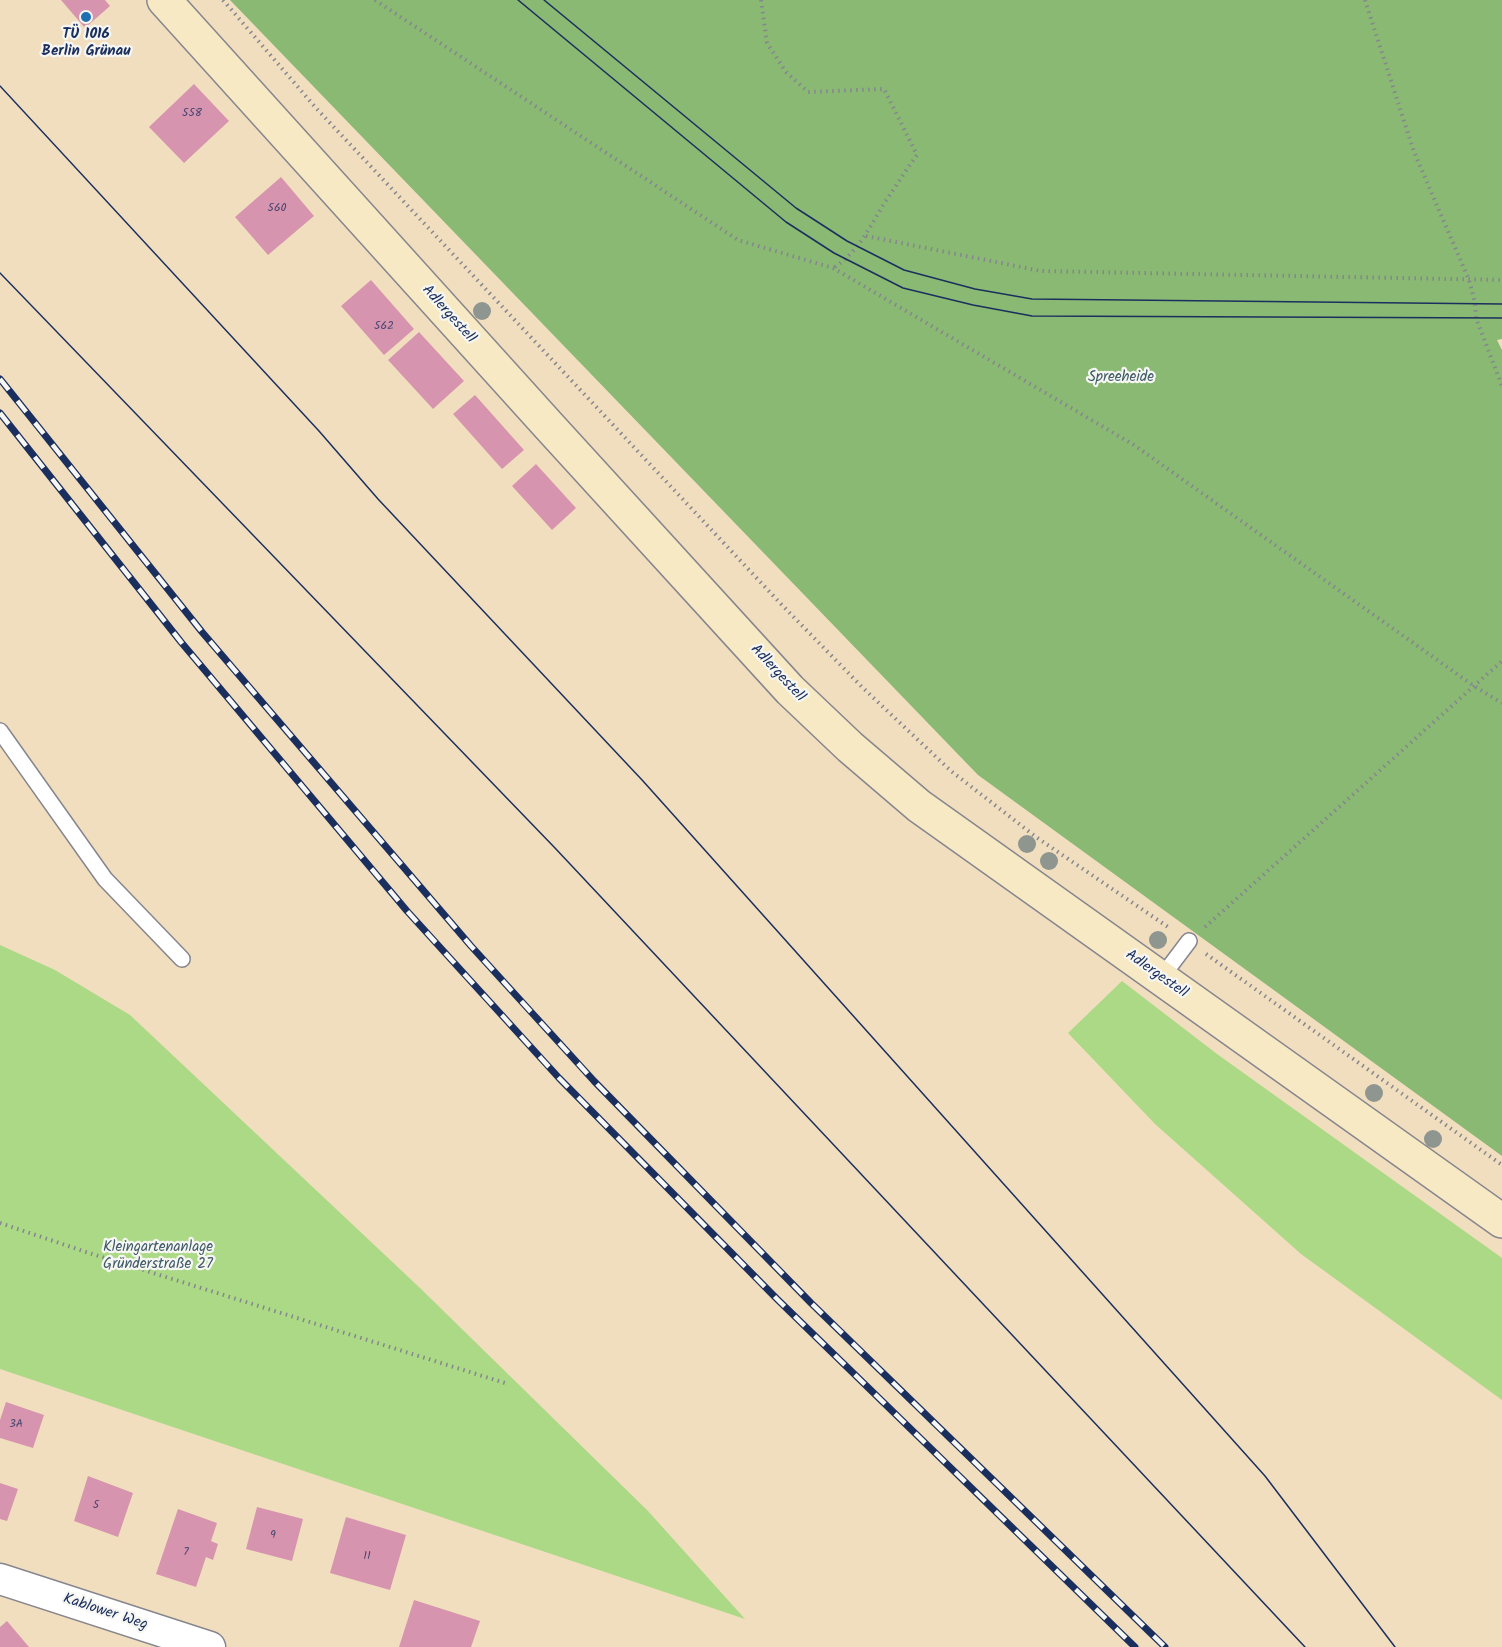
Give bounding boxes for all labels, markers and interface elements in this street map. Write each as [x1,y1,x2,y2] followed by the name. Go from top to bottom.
[79,10,93,24] marker: TÜ 1016 Berlin Grünau
[42,26,130,61] place label: TÜ 1016 Berlin Grünau
[182,107,202,121] house number: 558
[267,202,287,216] house number: 560
[417,282,479,348] street label: Adlergestell
[374,320,394,334] house number: 562
[1088,369,1154,387] park label: Spreeheide
[746,641,808,707] street label: Adlergestell
[1121,947,1191,1003] street label: Adlergestell
[103,1239,213,1274] park label: Kleingartenanlage Gründerstraße 27
[9,1418,23,1432] house number: 3A
[93,1499,99,1513] house number: 5
[270,1529,276,1543] house number: 9
[183,1546,189,1560] house number: 7
[363,1550,371,1564] house number: 11
[61,1591,149,1635] street label: Kablower Weg

